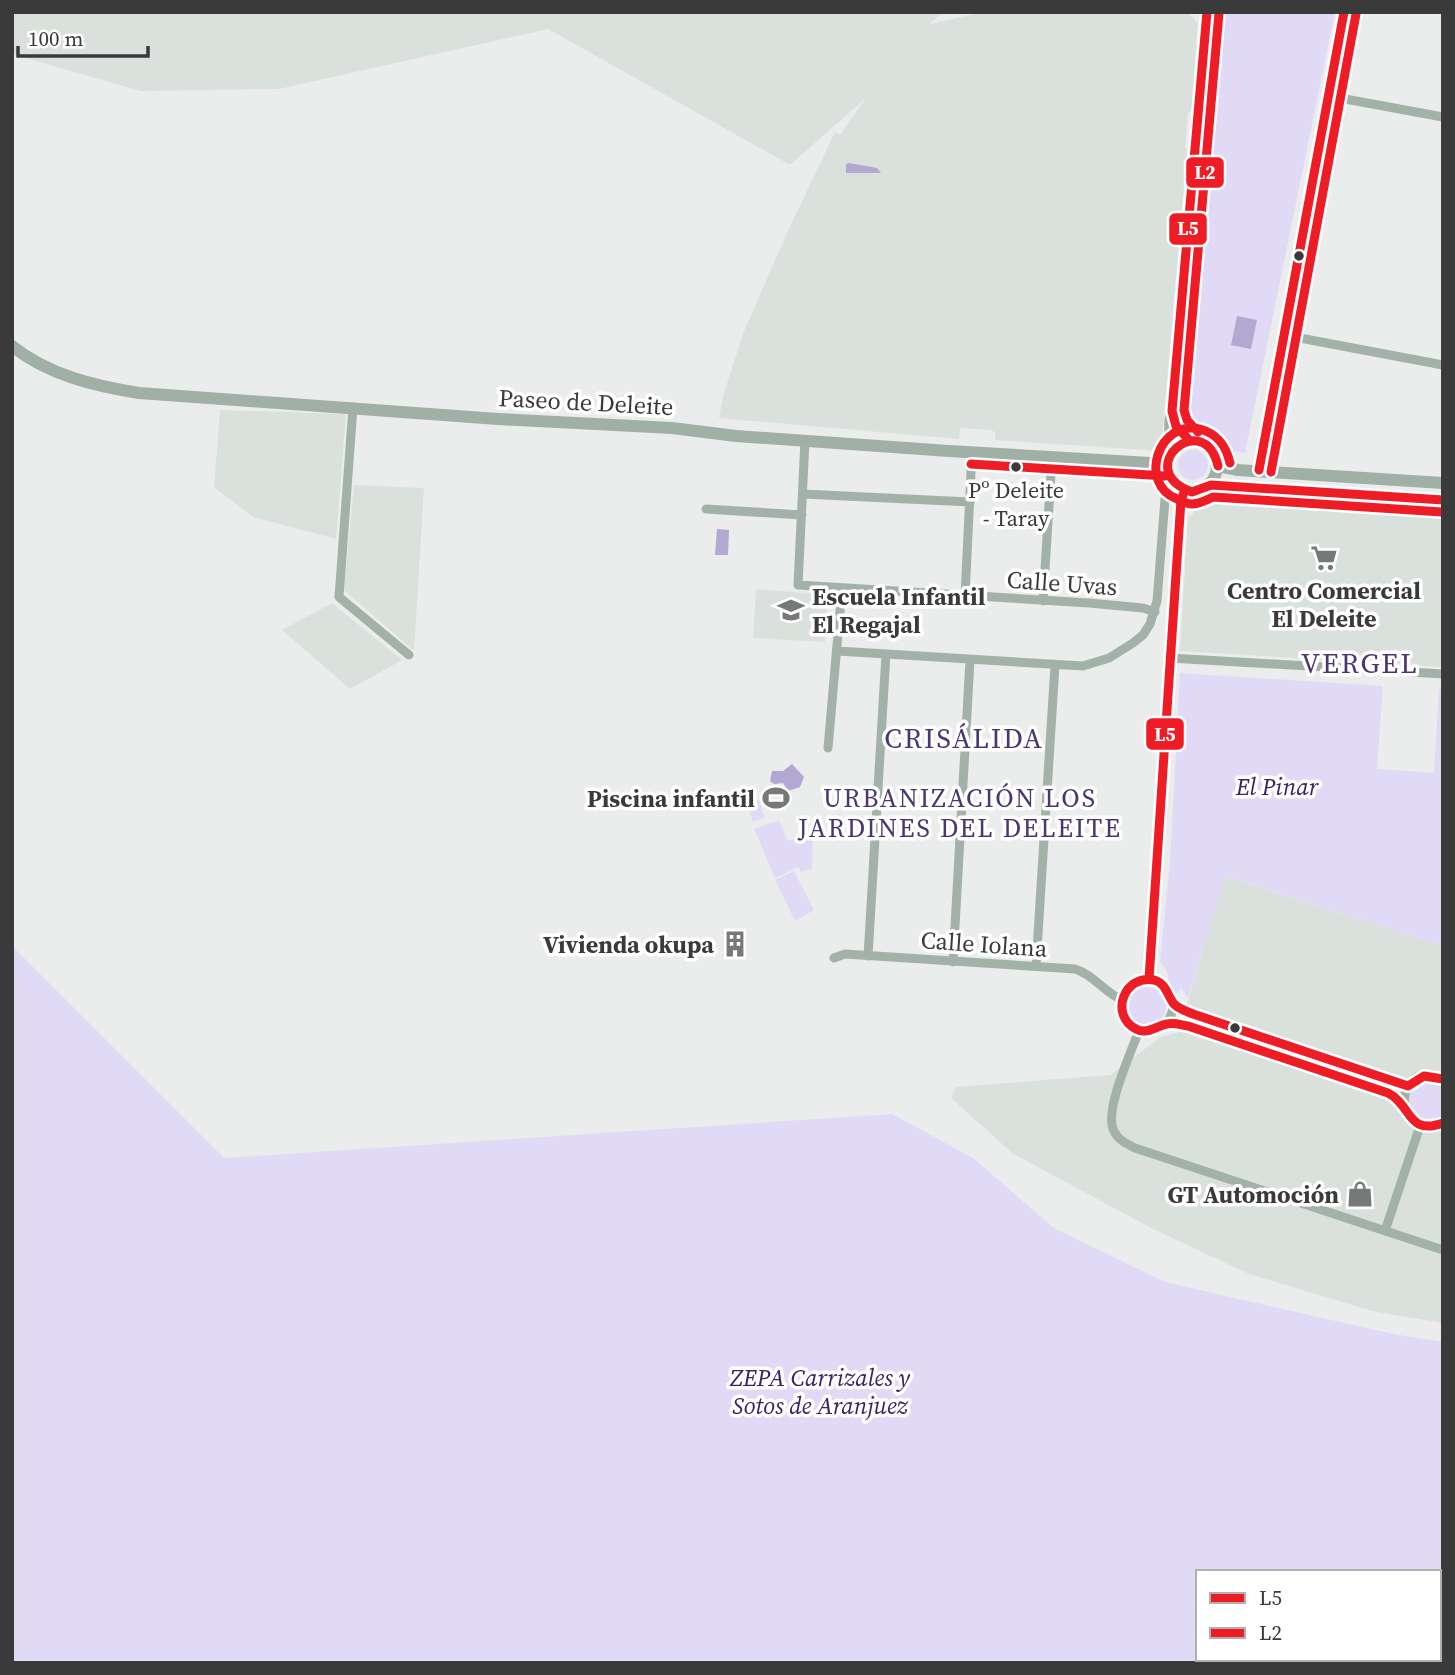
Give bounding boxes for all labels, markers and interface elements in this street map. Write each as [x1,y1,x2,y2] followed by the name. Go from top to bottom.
[18,14,147,58] scale bar
[28,24,83,53] text: 100 m
[1185,156,1225,189] line badge: L2
[1194,159,1216,185] text: L2
[1168,212,1208,246] line badge: L5
[1177,215,1199,241] text: L5
[1292,249,1306,263] unlabelled marker
[498,381,674,423] street label: Paseo de Deleite
[1009,460,1023,474] marker: Pº Deleite - Taray
[968,475,1064,533] place label: Pº Deleite - Taray
[1309,543,1339,573] supermarket icon: Centro Comercial El Deleite
[1006,563,1118,603] street label: Calle Uvas
[1227,574,1421,635] place label: Centro Comercial El Deleite
[812,580,986,641] place label: Escuela Infantil El Regajal
[776,595,806,625] school or university icon: Escuela Infantil El Regajal
[1301,644,1419,682] district label: VERGEL
[1145,717,1185,751] line badge: L5
[884,719,1044,757] district label: CRISÁLIDA
[1154,721,1176,747] text: L5
[1235,770,1320,803] park label: El Pinar
[797,780,1122,846] district label: URBANIZACIÓN LOS JARDINES DEL DELEITE
[587,782,755,815] place label: Piscina infantil
[761,783,791,813] sports icon: Piscina infantil
[920,923,1049,965] street label: Calle Iolana
[543,928,714,961] place label: Vivienda okupa
[720,929,750,959] building icon: Vivienda okupa
[1228,1021,1242,1035] unlabelled marker
[1168,1178,1339,1211] place label: GT Automoción
[1345,1179,1375,1209] shop icon: GT Automoción
[729,1361,910,1422] park label: ZEPA Carrizales y Sotos de Aranjuez
[1196,1570,1441,1661] legend
[1259,1583,1282,1612] text: L5
[1259,1618,1282,1647] text: L2

